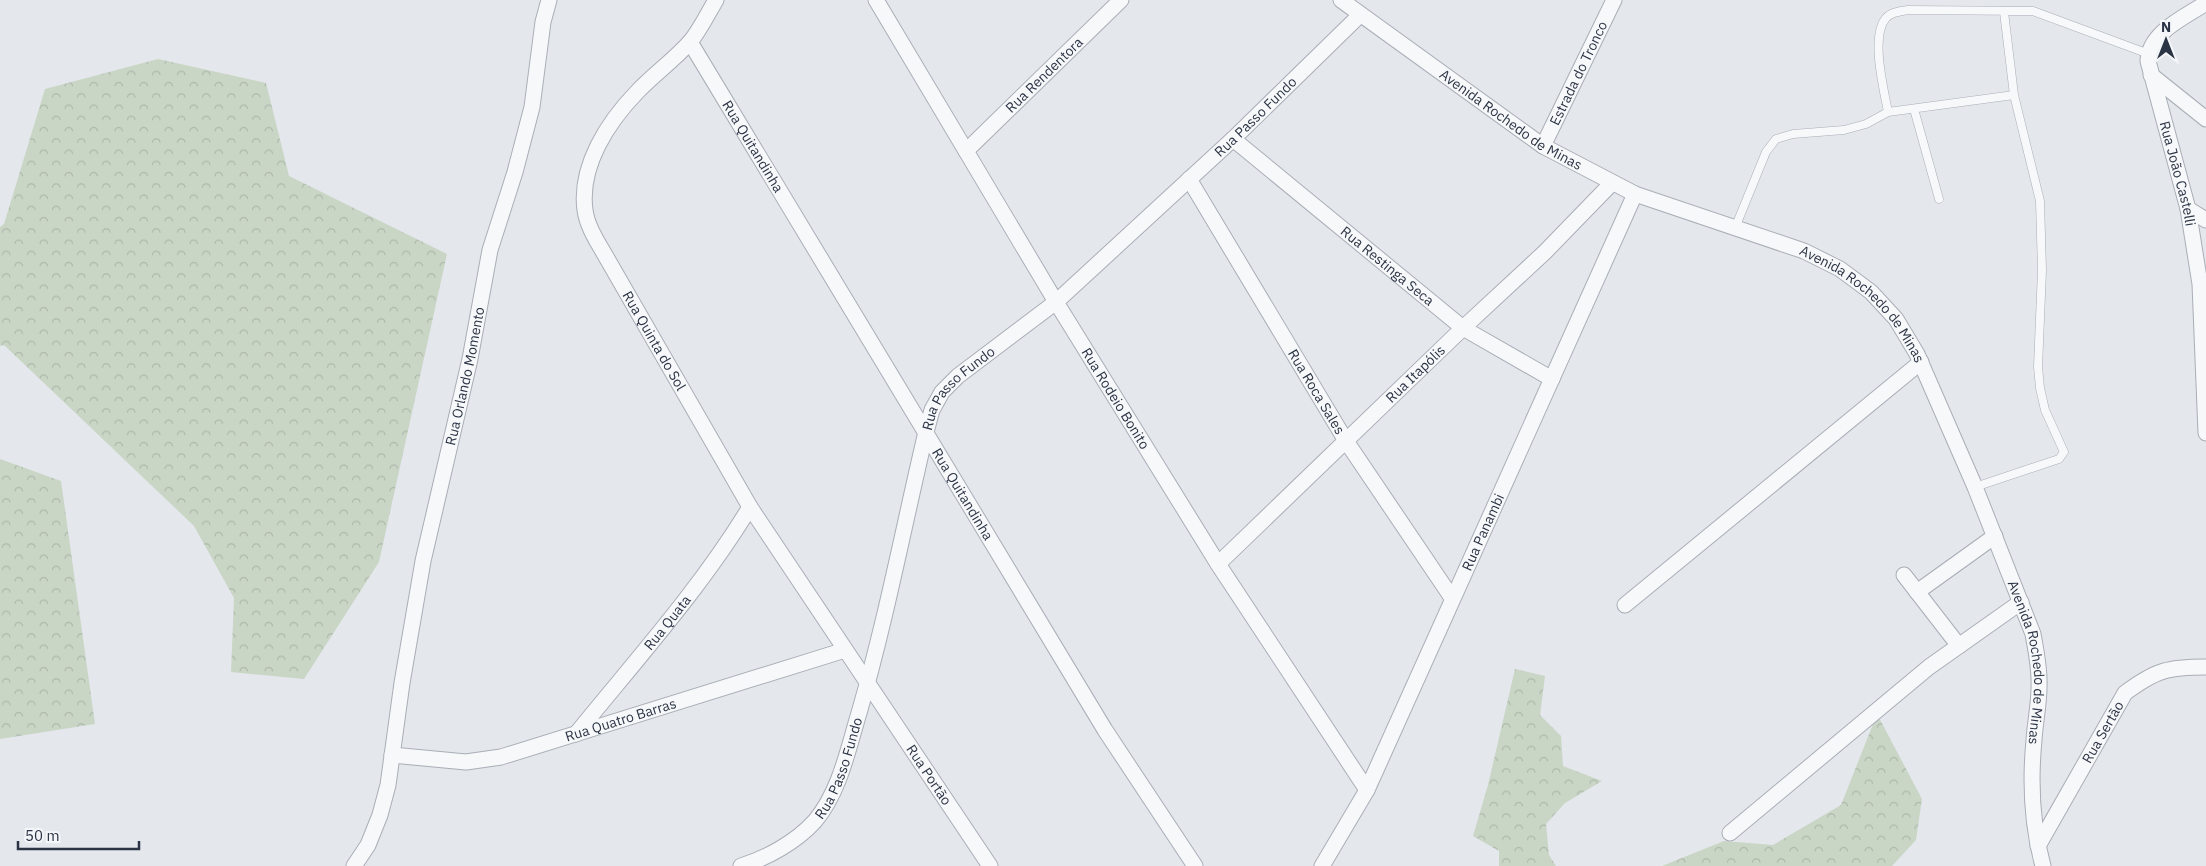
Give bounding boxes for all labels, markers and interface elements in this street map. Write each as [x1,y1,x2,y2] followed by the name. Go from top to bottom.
[2141,15,2191,65] north arrow
[1545,18,1611,128] street label: Estrada do Tronco
[2161,18,2171,36] text: N
[1002,33,1087,117] street label: Rua Rendentora
[1436,65,1585,174] street label: Avenida Rochedo de Minas
[1211,73,1301,161] street label: Rua Passo Fundo
[718,97,788,196] street label: Rua Quitandinha
[2156,119,2200,227] street label: Rua João Castelli
[1337,222,1438,310] street label: Rua Restinga Seca
[1797,241,1929,365] street label: Avenida Rochedo de Minas
[619,288,690,394] street label: Rua Quinta do Sol
[441,305,488,447] street label: Rua Orlando Momento
[1382,341,1449,407] street label: Rua Itapólis
[918,342,999,432] street label: Rua Passo Fundo
[1078,344,1154,453] street label: Rua Rodeio Bonito
[1284,346,1349,438] street label: Rua Roca Sales
[928,445,998,544] street label: Rua Quitandinha
[1458,491,1508,574] street label: Rua Panambi
[2004,578,2048,746] street label: Avenida Rochedo de Minas
[640,591,695,654] street label: Rua Quata
[563,694,679,746] street label: Rua Quatro Barras
[2078,698,2128,767] street label: Rua Sertão
[811,715,866,823] street label: Rua Passo Fundo
[902,741,956,809] street label: Rua Portão
[18,818,139,850] scale bar
[25,826,60,845] text: 50 m

